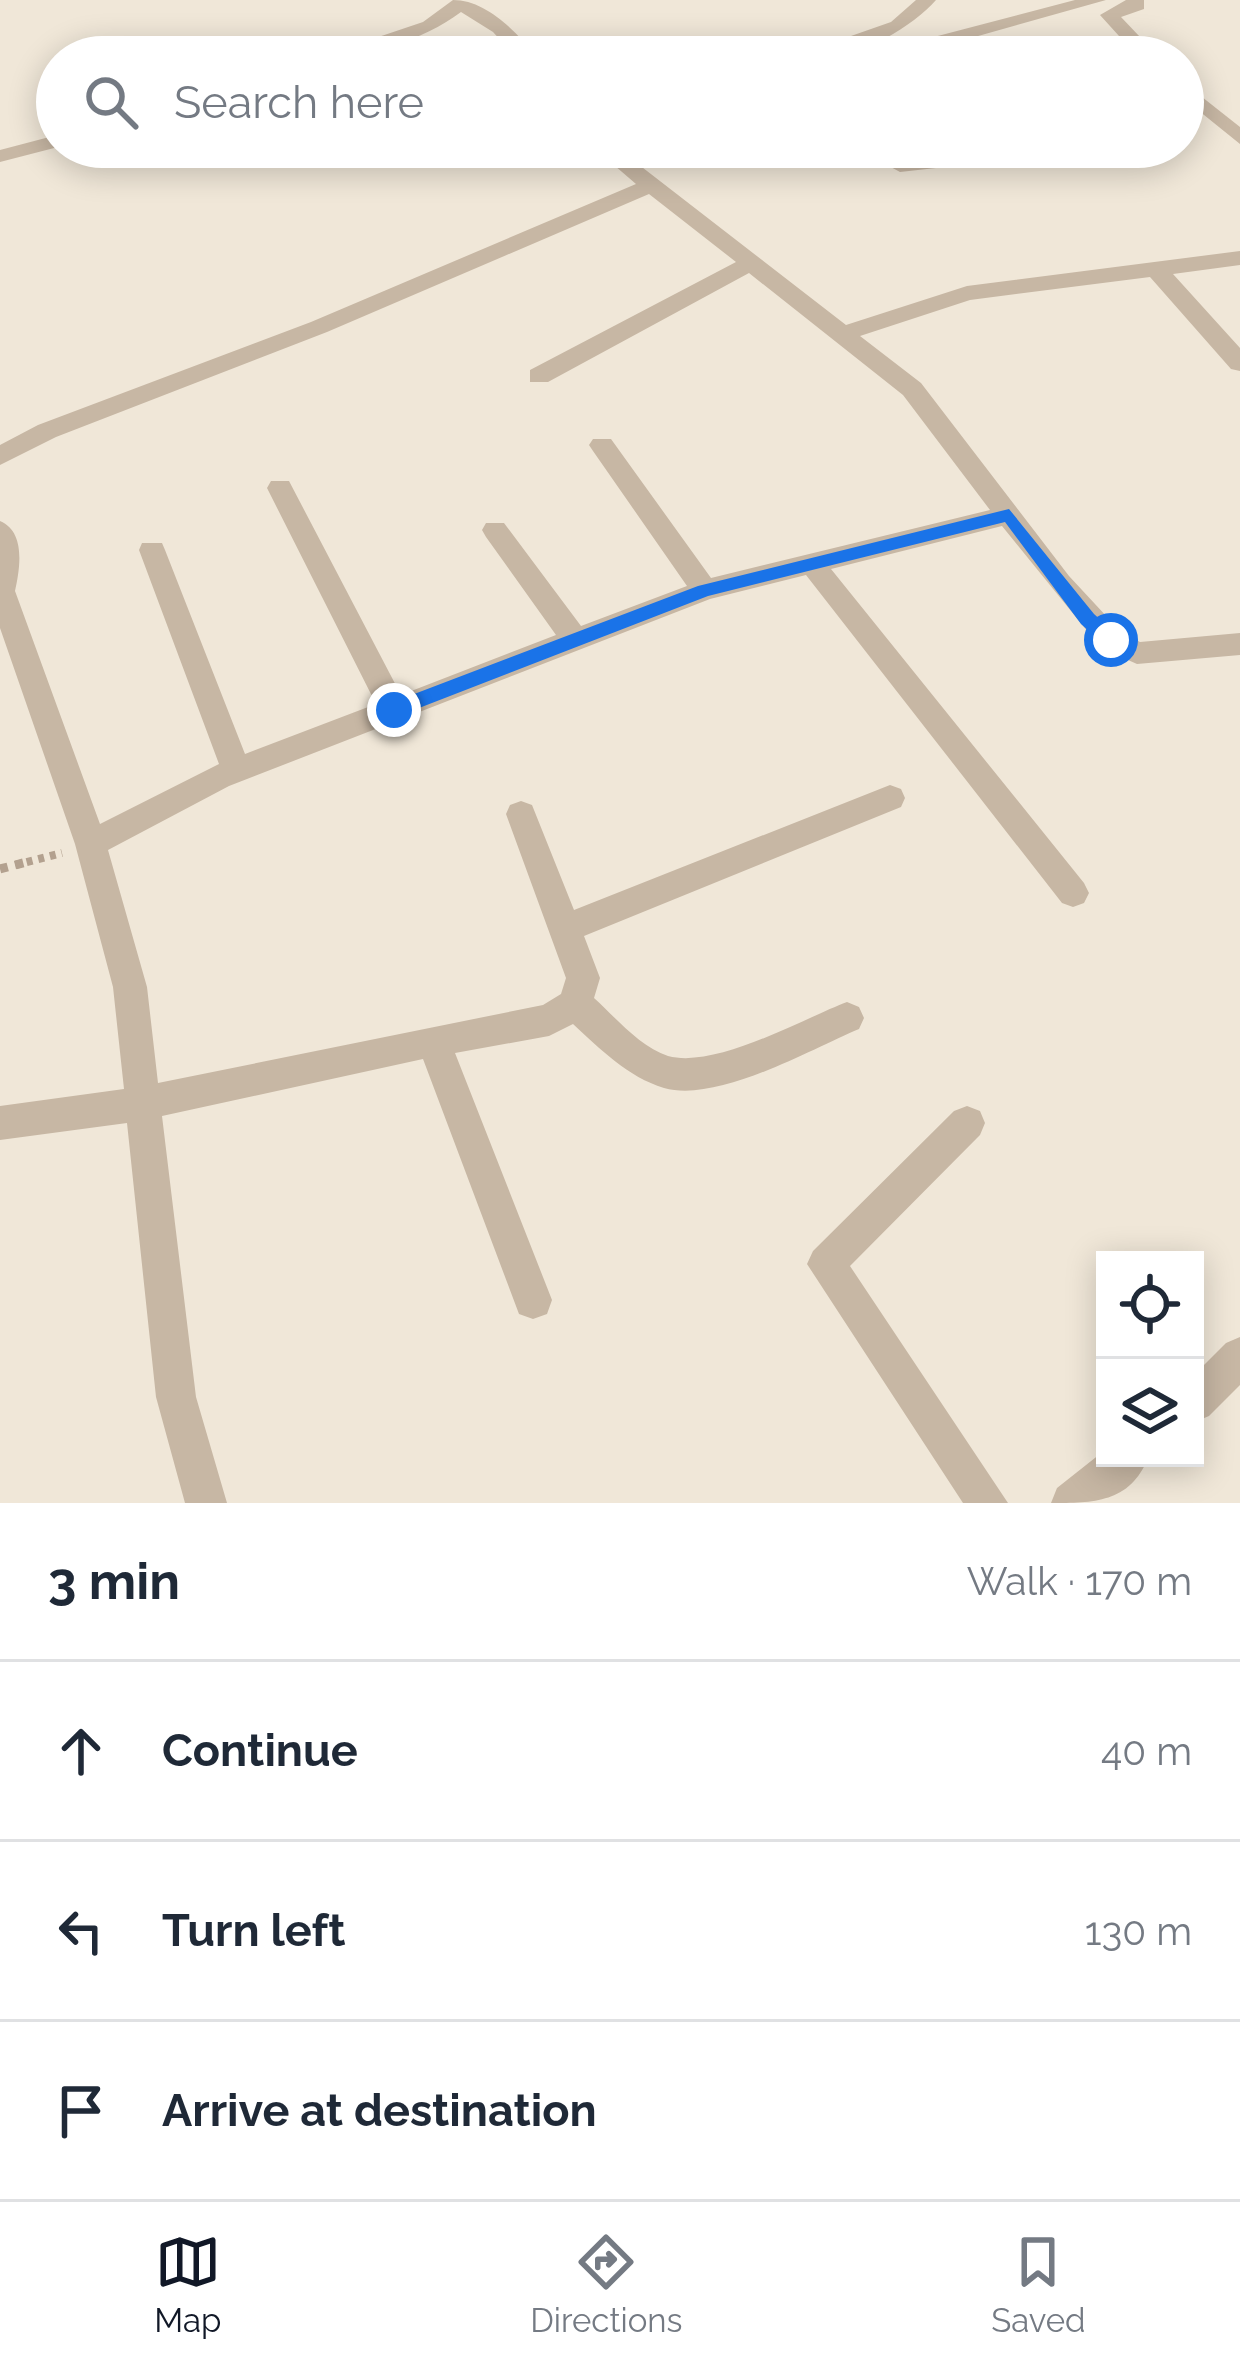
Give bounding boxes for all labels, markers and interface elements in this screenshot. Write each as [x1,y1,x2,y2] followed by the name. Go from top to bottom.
[36,36,1204,168] search box
[78,69,144,135] icon: search
[174,76,424,129] text: Search here
[1084,613,1138,667] route start
[367,683,421,737] route end
[1096,1251,1204,1467] map controls
[1096,1251,1204,1359] button: locate
[1096,1359,1204,1467] button: layers
[48,1551,180,1611] text: 3 min
[967,1558,1192,1604] text: Walk · 170 m
[48,1718,114,1784] icon: ahead
[162,1724,358,1777] text: Continue
[1101,1728,1192,1774] text: 40 m
[48,1898,114,1964] icon: left
[162,1904,345,1957] text: Turn left
[1085,1908,1192,1954] text: 130 m
[48,2078,114,2144] icon: arrive
[162,2084,597,2137] text: Arrive at destination
[154,2229,221,2340] tab: Map
[530,2229,683,2340] tab: Directions
[991,2229,1086,2340] tab: Saved

